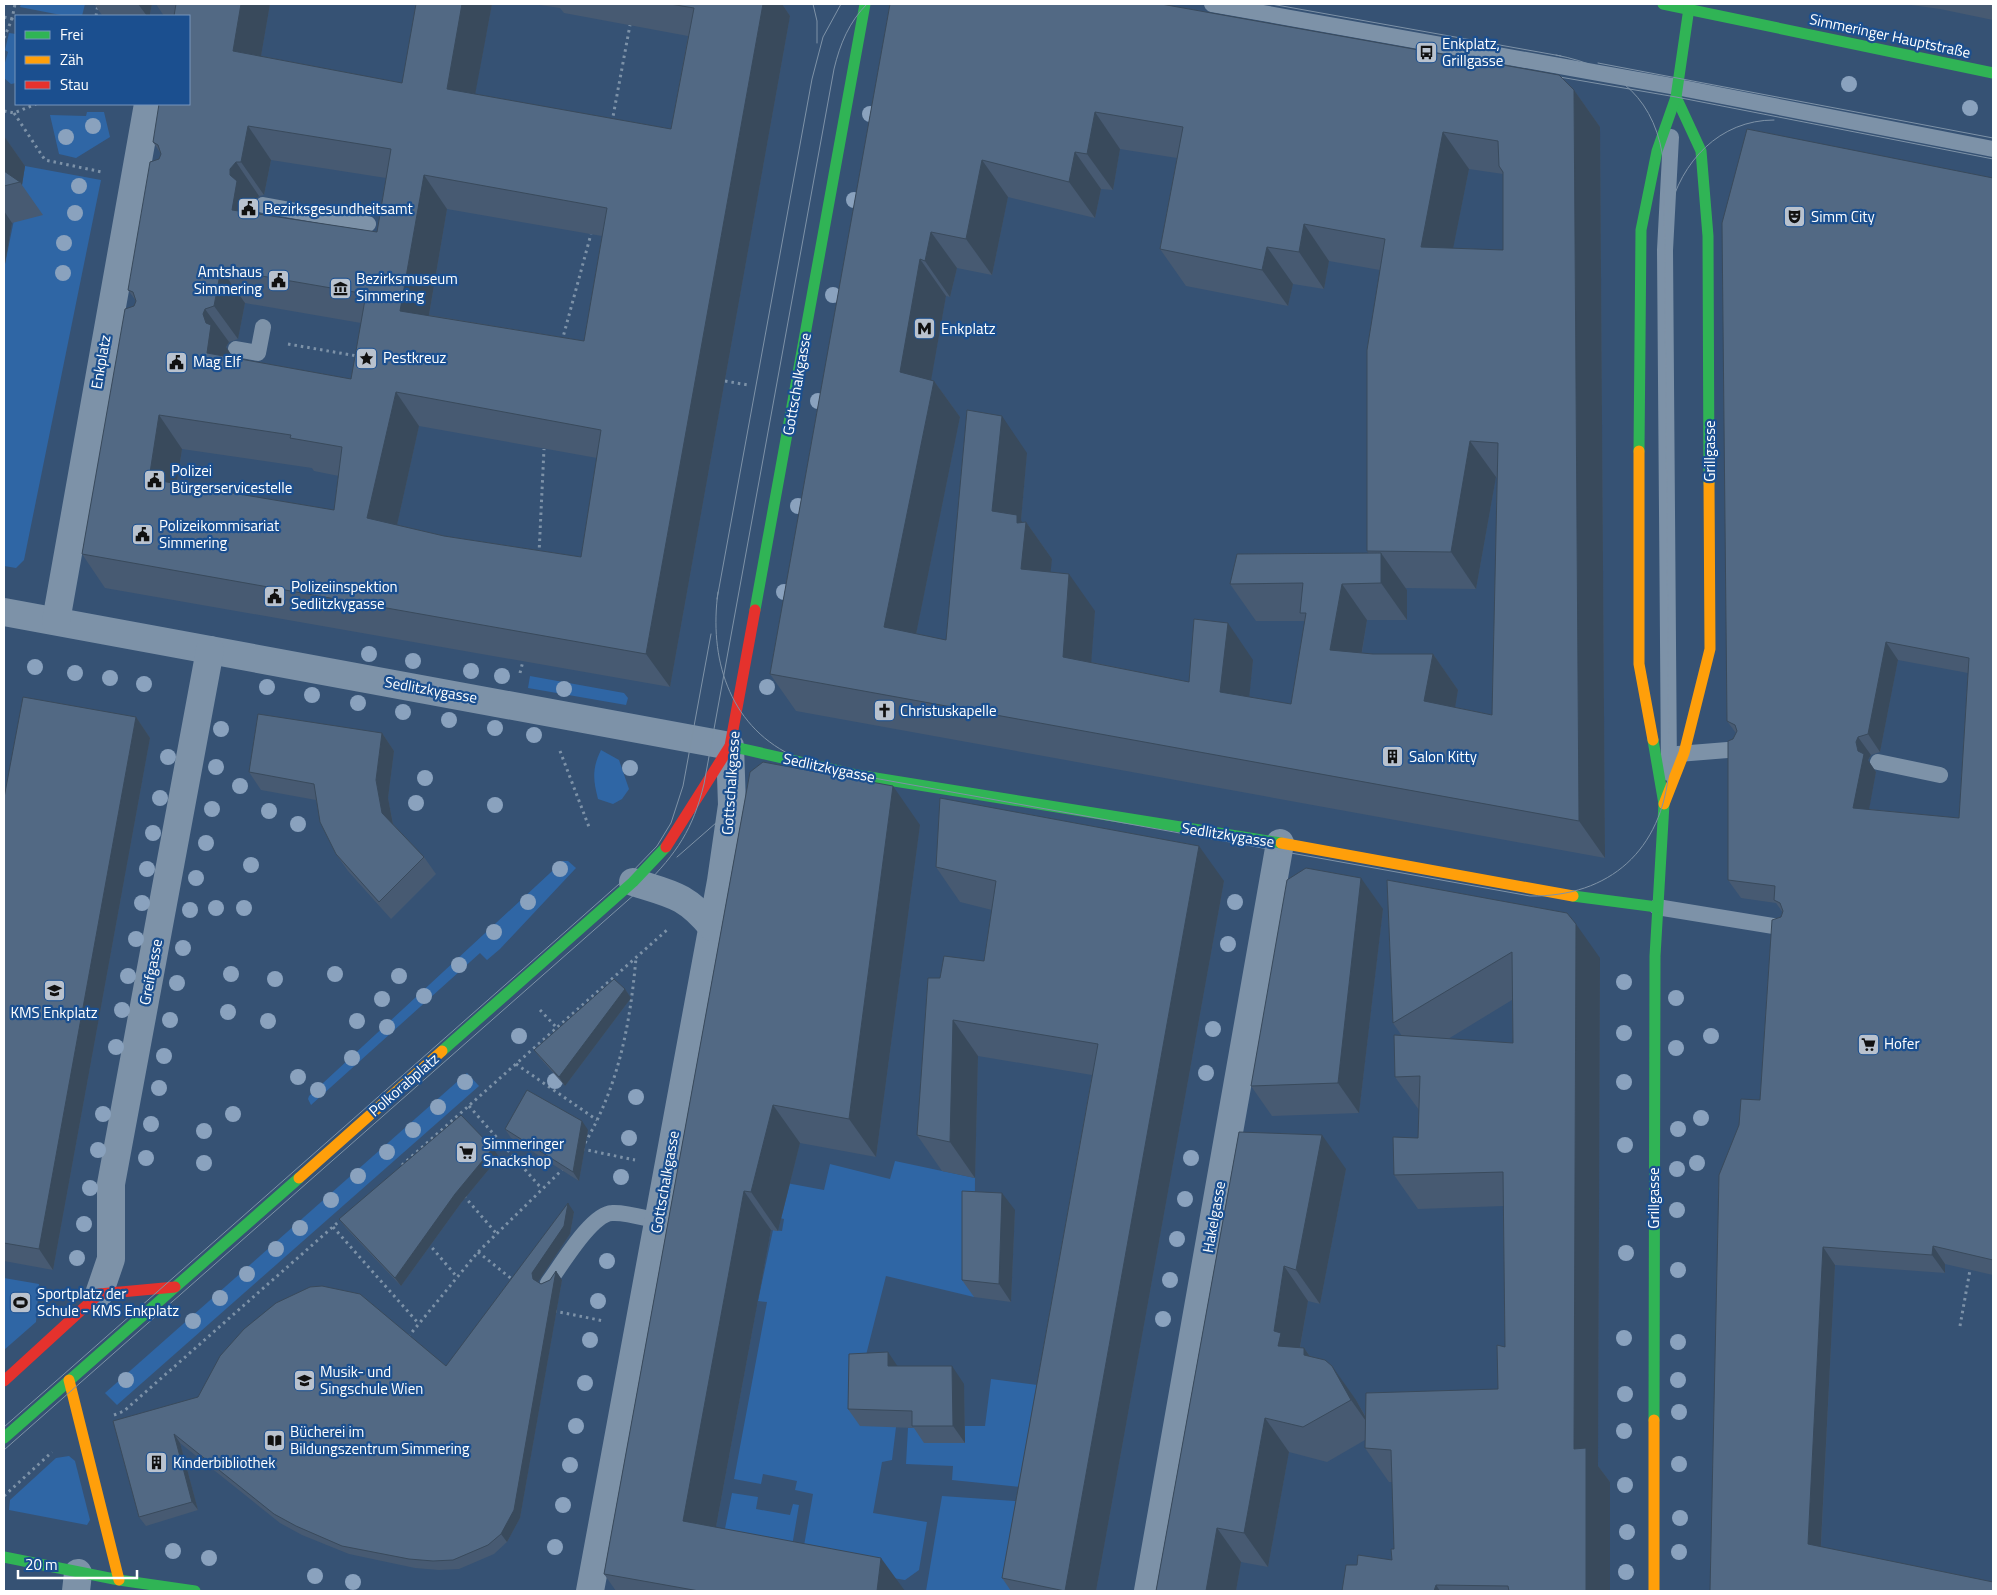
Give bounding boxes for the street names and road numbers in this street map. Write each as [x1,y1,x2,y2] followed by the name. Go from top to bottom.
[1807,7,1973,64] street label: Simmeringer Hauptstraße
[776,331,817,437] street label: Gottschalkgasse
[84,333,117,391] street label: Enkplatz
[1698,420,1721,482] street label: Grillgasse
[383,670,479,709] street label: Sedlitzkygasse
[715,730,746,836] street label: Gottschalkgasse
[781,747,877,788] street label: Sedlitzkygasse
[1180,816,1276,853] street label: Sedlitzkygasse
[133,937,168,1007] street label: Greifgasse
[363,1047,444,1122] street label: Polkorabplatz
[644,1129,685,1235] street label: Gottschalkgasse
[1642,1167,1665,1229] street label: Grillgasse
[1196,1179,1231,1255] street label: Hakelgasse

